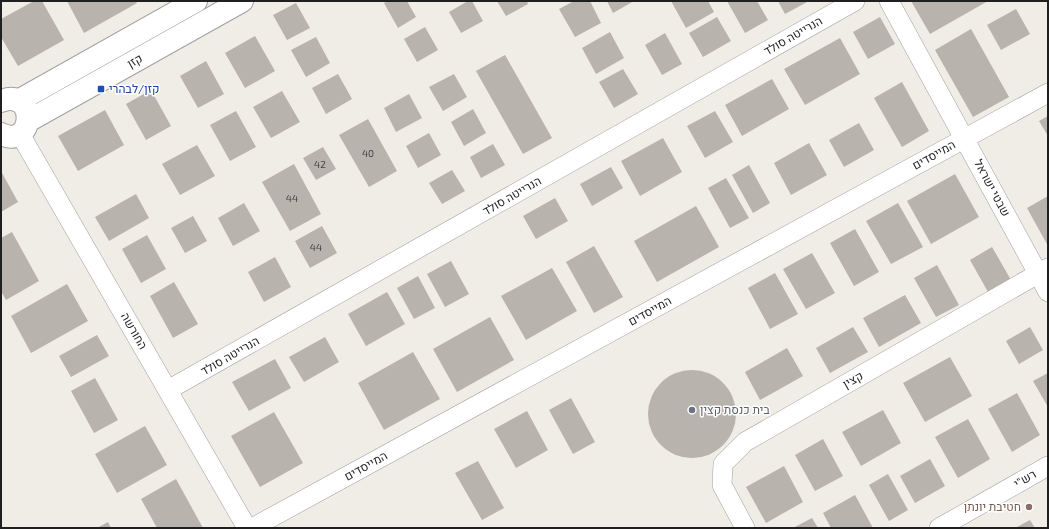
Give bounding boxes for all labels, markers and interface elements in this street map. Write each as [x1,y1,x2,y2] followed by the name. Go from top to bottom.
[761,13,824,58] street label: הנרייטה סולד
[124,50,145,70] street label: קזן
[109,81,159,95] place label: קזן/לבהרי
[96,84,106,94] marker: קזן/לבהרי
[910,137,957,172] street label: המייסדים
[362,147,374,159] house number: 40
[972,157,1014,218] street label: שבטי ישראל
[314,158,326,170] house number: 42
[480,173,543,218] street label: הנרייטה סולד
[286,192,298,204] house number: 44
[310,241,322,253] house number: 44
[626,293,673,328] street label: המייסדים
[119,310,151,351] street label: החורשה
[198,333,261,378] street label: הנרייטה סולד
[840,368,865,390] street label: קצין
[700,402,770,416] place label: בית כנסת קצין
[687,405,697,415] marker: בית כנסת קצין
[342,448,389,483] street label: המייסדים
[1011,466,1038,490] street label: רש"י
[964,499,1021,513] place label: חטיבת יונתן
[1024,502,1034,512] marker: חטיבת יונתן

